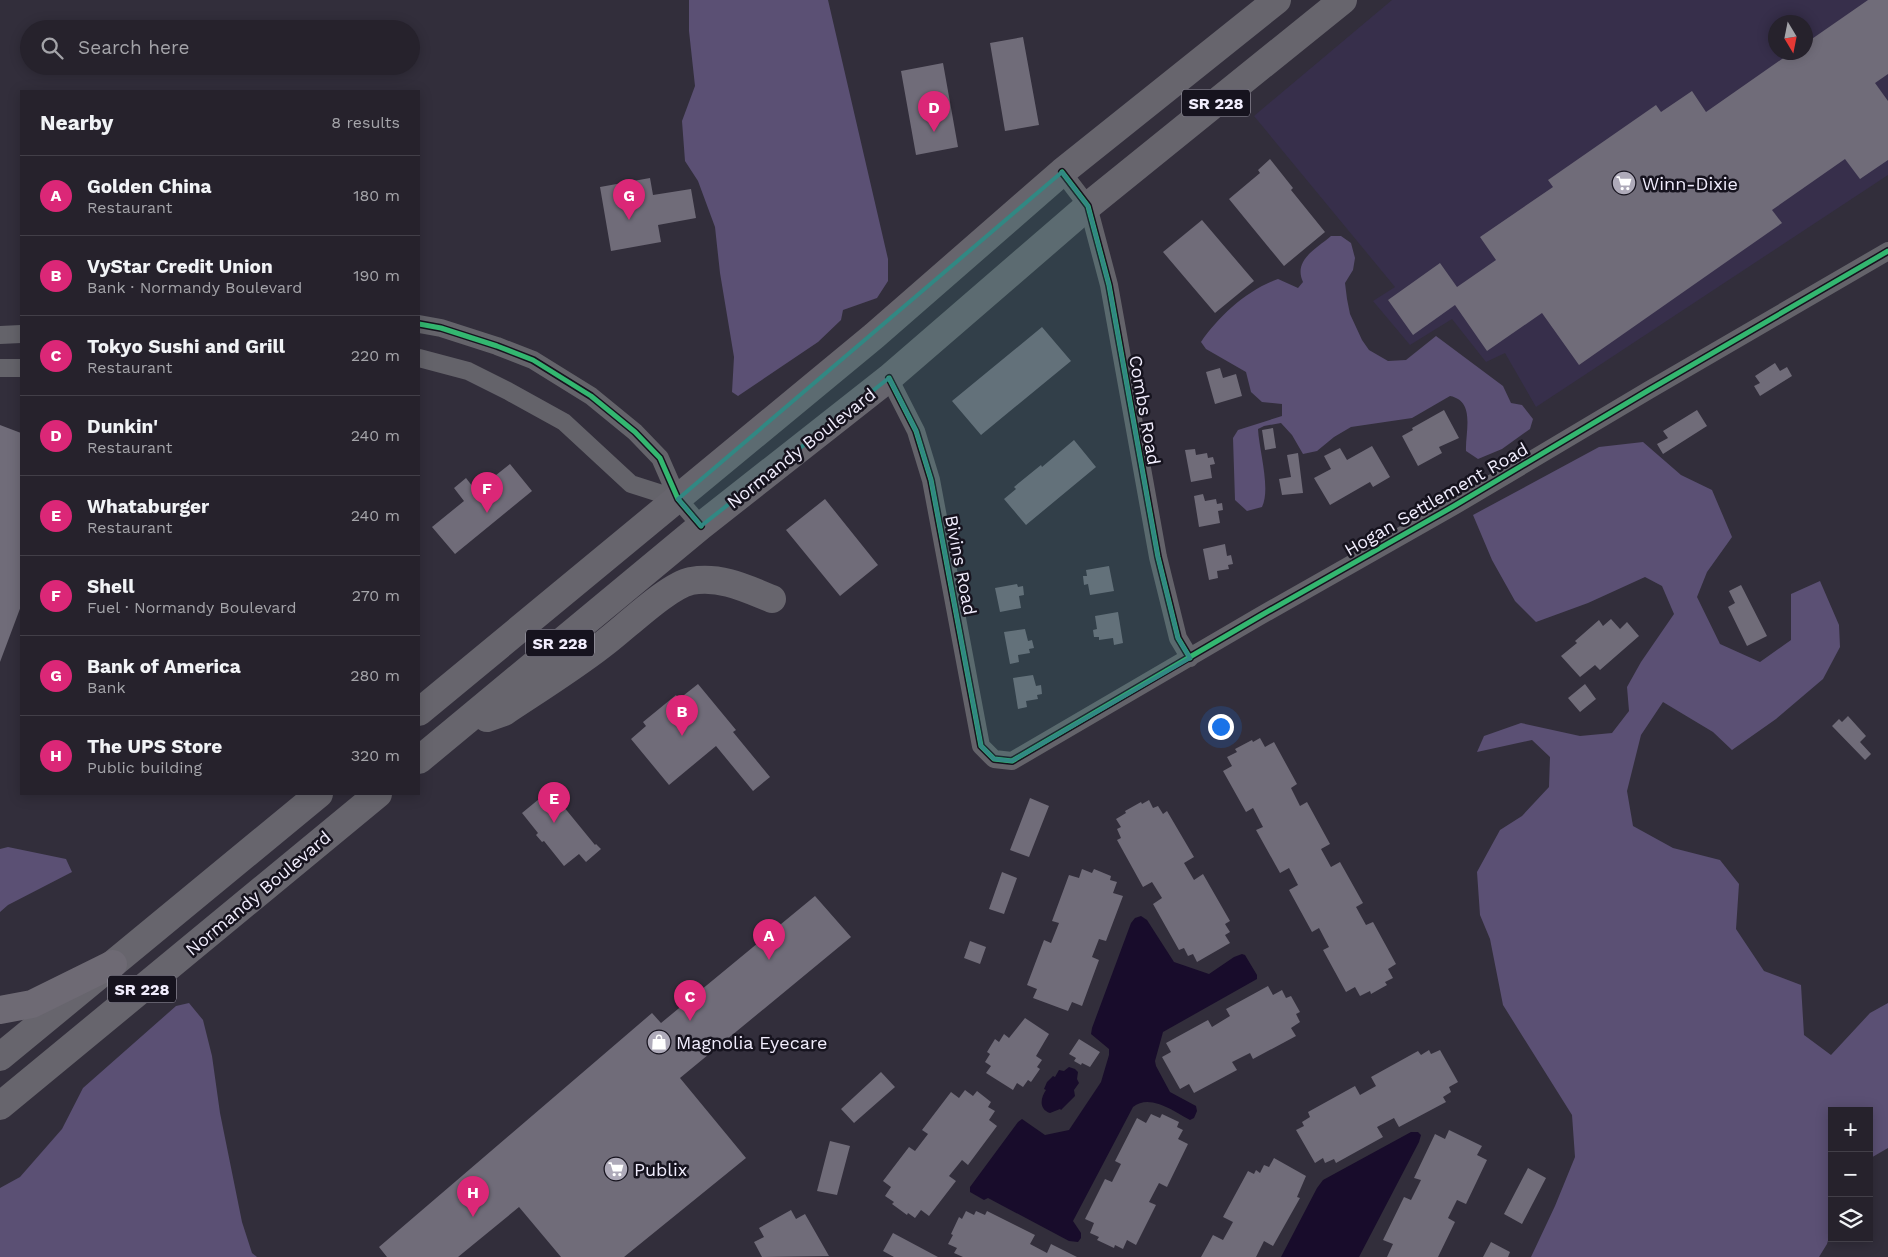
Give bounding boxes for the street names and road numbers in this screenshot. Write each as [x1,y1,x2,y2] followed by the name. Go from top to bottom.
[1182,90,1250,116] road number: SR 228
[1125,353,1165,467] street label: Combs Road
[722,383,880,513] street label: Normandy Boulevard
[1340,438,1532,560] street label: Hogan Settlement Road
[941,513,981,617] street label: Bivins Road
[526,630,594,656] road number: SR 228
[181,826,335,960] street label: Normandy Boulevard
[108,976,176,1002] road number: SR 228

